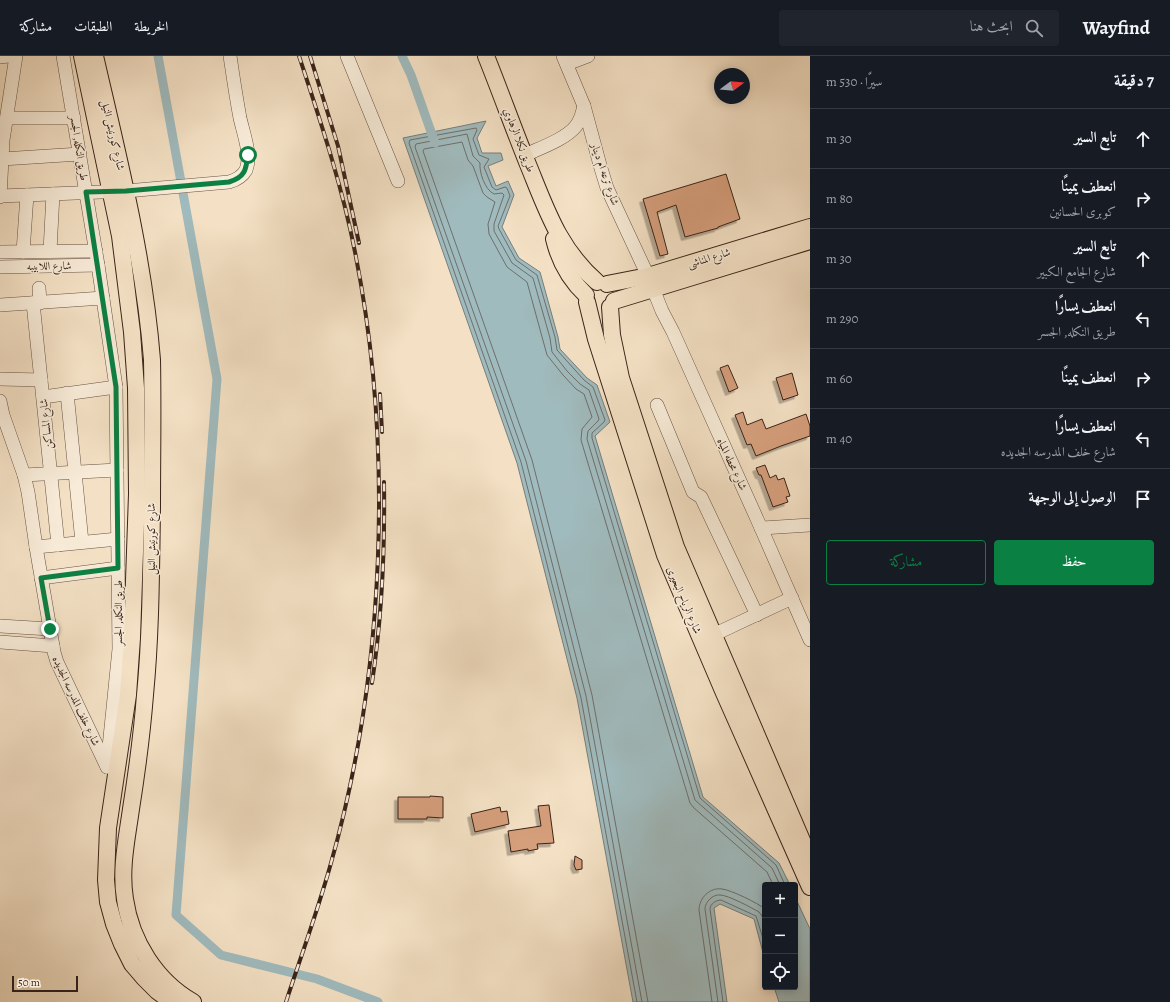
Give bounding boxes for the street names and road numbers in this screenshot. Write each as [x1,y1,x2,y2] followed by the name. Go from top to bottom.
[96,98,128,172] street label: شارع كورنيش النيل
[499,106,538,175] street label: طريق نكلا الرهاوي
[66,113,92,182] street label: طريق النكله, الجسر
[585,140,623,208] street label: شارع ترعه ام دينار
[685,244,733,274] street label: شارع المناشى
[26,258,72,276] street label: شارع اللابيبه
[36,398,58,450] street label: شارع المساكن
[712,436,751,493] street label: شارع محطه المياه
[144,503,161,575] street label: شارع كورنيش النيل
[660,564,705,637] street label: شارع الرياح البحيرى
[111,580,126,647] street label: طريق النكله, الجسر
[47,654,103,749] street label: شارع خلف المدرسه الجديده

